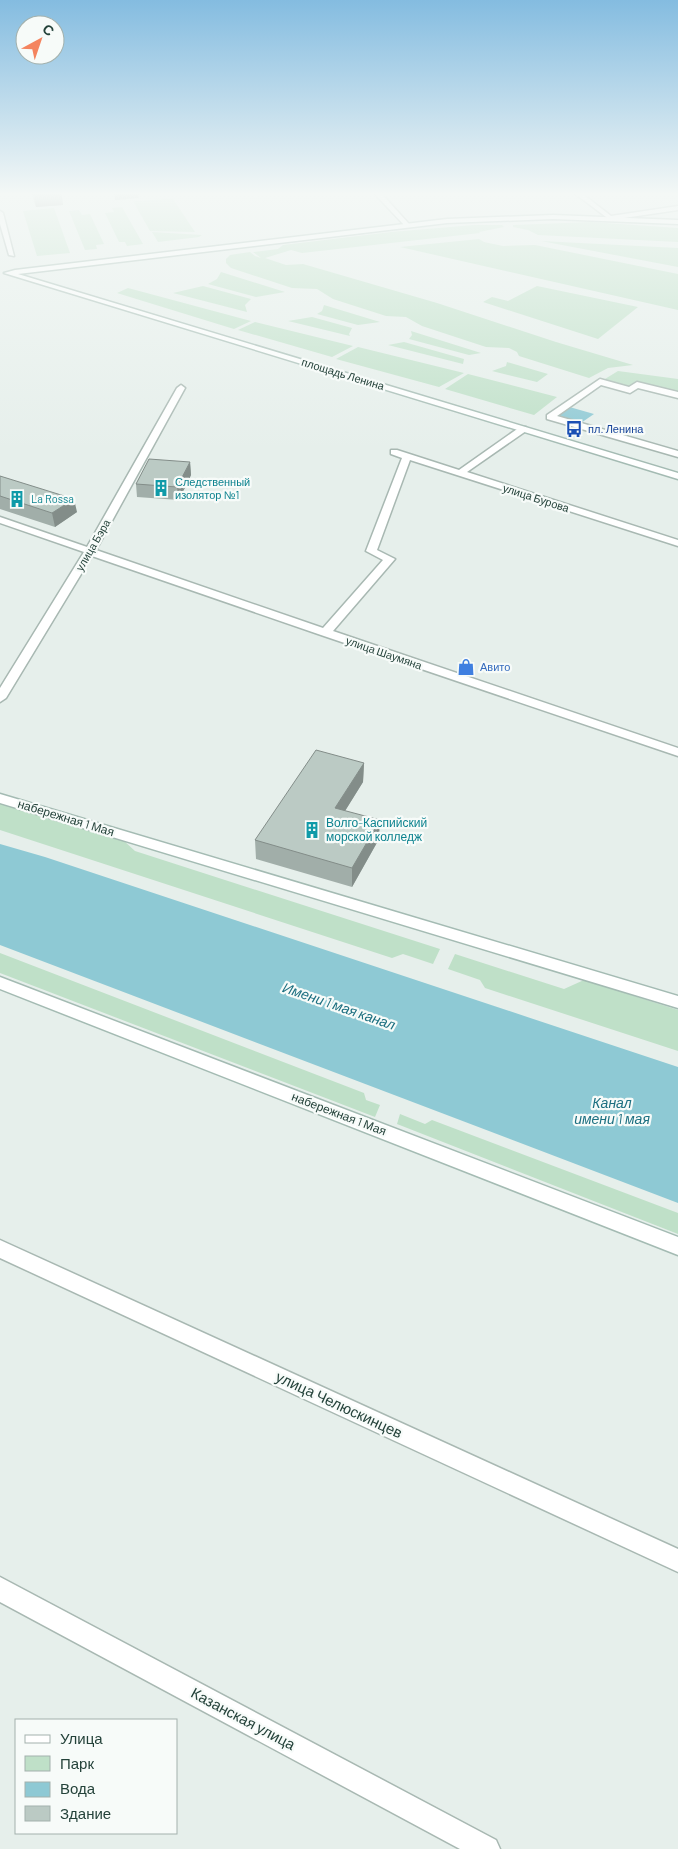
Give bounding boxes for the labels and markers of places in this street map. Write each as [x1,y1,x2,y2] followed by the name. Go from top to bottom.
[564,419,584,439] bus stop icon: пл. Ленина
[588,422,644,435] place label: пл. Ленина
[175,475,250,501] place label: Следственный изолятор №1
[151,478,171,498] building icon: Следственный изолятор №1
[7,489,27,509] building icon: La Rossa
[31,492,74,505] place label: La Rossa
[456,657,476,677] shop icon: Авито
[480,660,510,673] place label: Авито
[326,815,427,844] place label: Волго-Каспийский морской колледж
[302,820,322,840] building icon: Волго-Каспийский морской колледж

